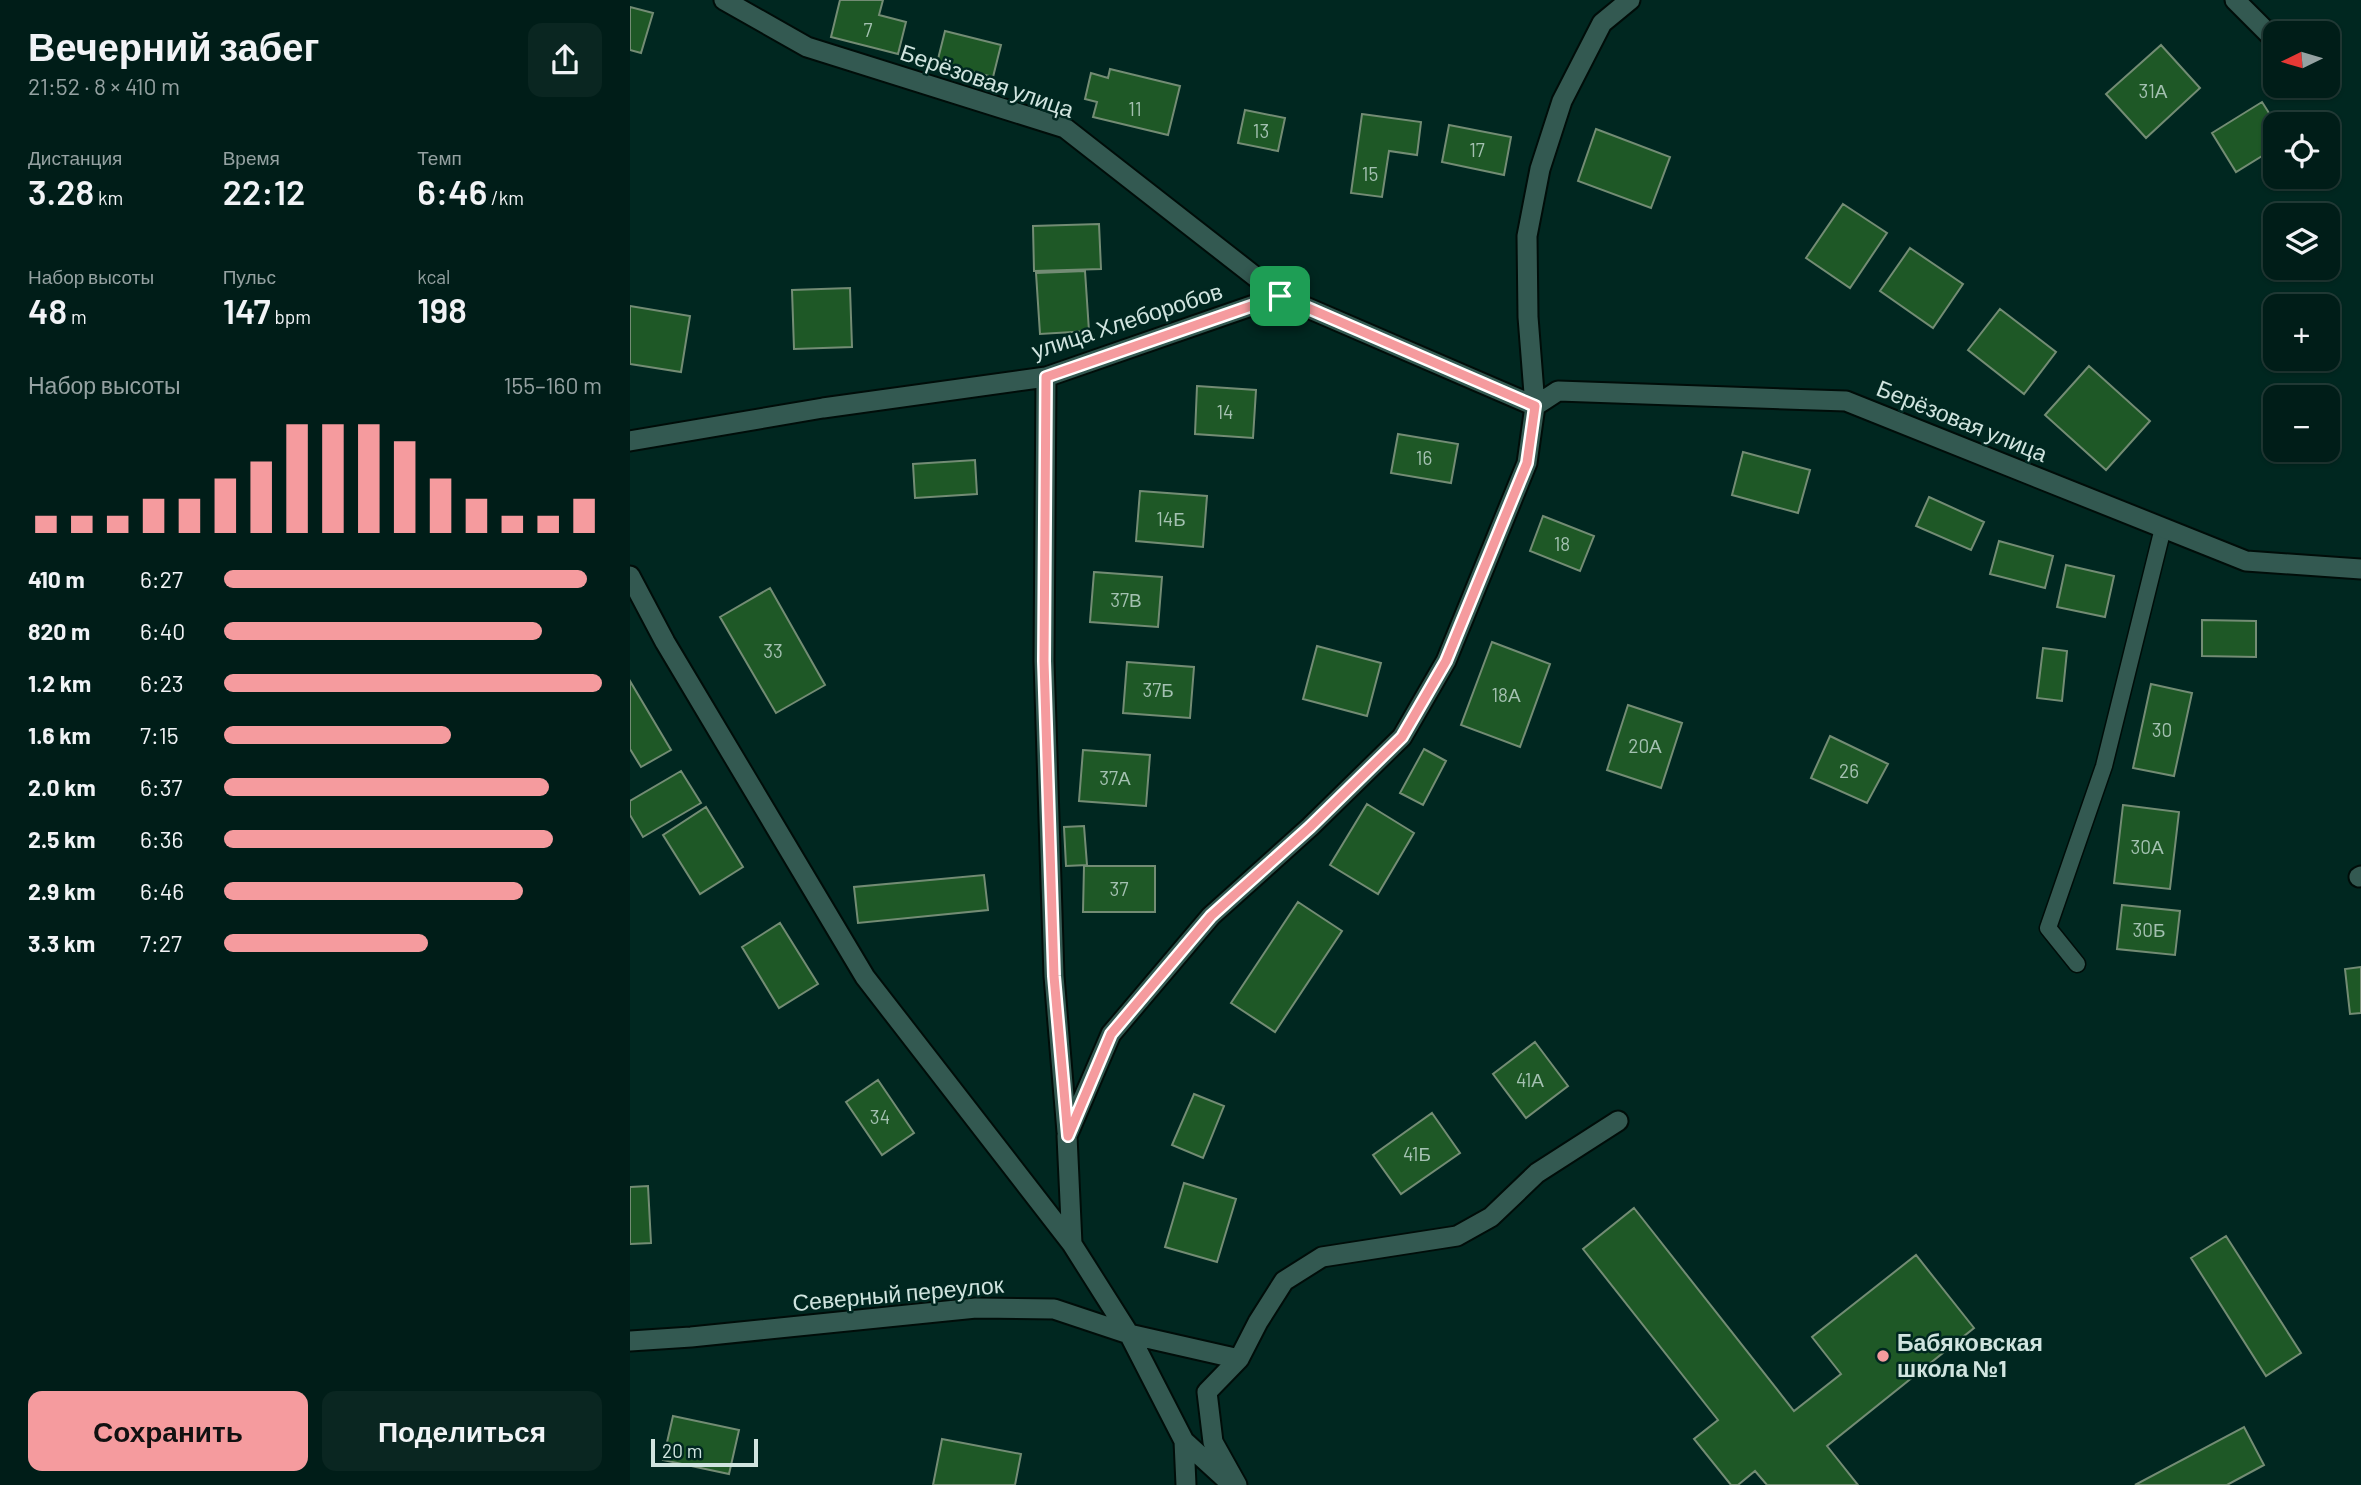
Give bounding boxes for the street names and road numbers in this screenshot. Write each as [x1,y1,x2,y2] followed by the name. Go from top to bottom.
[897,37,1078,123] street label: Берёзовая улица
[1028,276,1226,364] street label: улица Хлеборобов
[1873,373,2052,467] street label: Берёзовая улица
[791,1270,1006,1316] street label: Северный переулок

